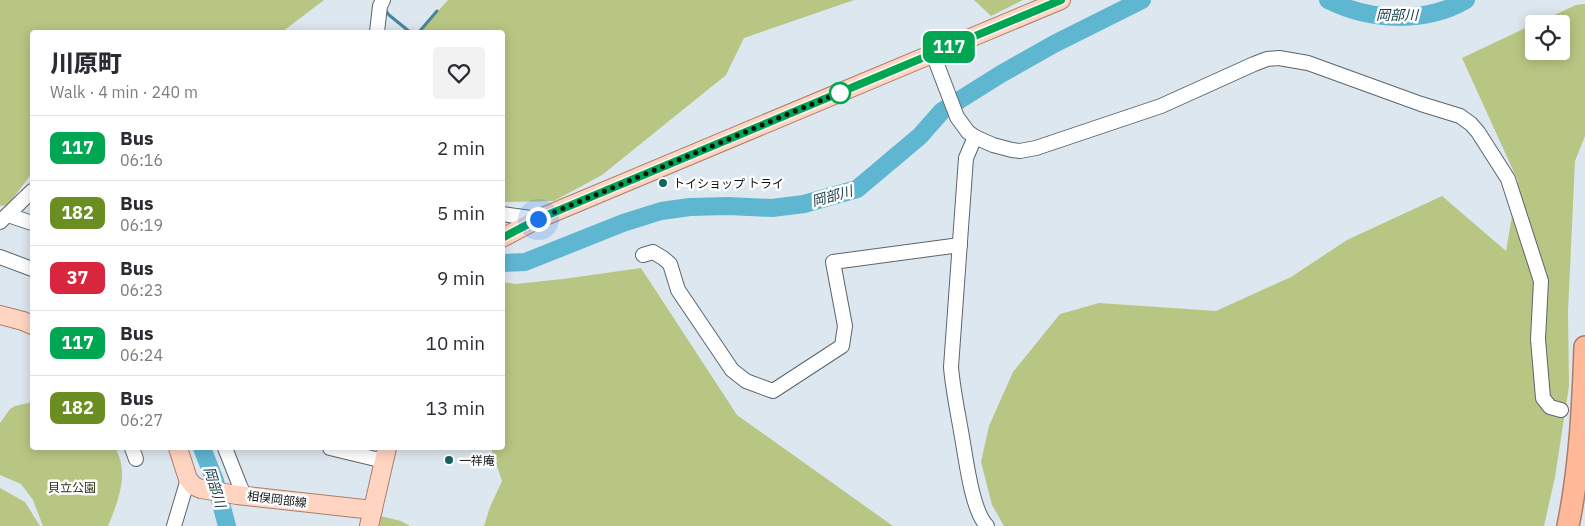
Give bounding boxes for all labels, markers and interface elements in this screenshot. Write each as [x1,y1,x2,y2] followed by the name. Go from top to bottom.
[1376,6,1420,24] water label: 岡部川
[1525,15,1570,60] map controls
[1525,15,1570,60] button: locate
[920,31,978,63] line badge: 117
[933,35,965,58] text: 117
[50,47,122,79] text: 川原町
[433,47,485,99] button: heart
[50,82,198,102] text: Walk · 4 min · 240 m
[829,82,851,104] unlabelled marker
[120,126,154,150] text: Bus
[61,136,94,159] text: 117
[437,136,485,160] text: 2 min
[120,150,163,170] text: 06:16
[673,176,784,191] place label: トイショップ トライ
[657,177,669,189] marker: トイショップ トライ
[809,181,857,210] water label: 岡部川
[120,191,154,215] text: Bus
[61,201,94,224] text: 182
[437,201,485,225] text: 5 min
[526,207,551,232] your location
[120,215,163,235] text: 06:19
[120,256,154,280] text: Bus
[67,266,88,289] text: 37
[437,266,485,290] text: 9 min
[120,280,163,300] text: 06:23
[120,321,154,345] text: Bus
[61,331,94,354] text: 117
[426,331,485,355] text: 10 min
[120,345,163,365] text: 06:24
[120,386,154,410] text: Bus
[61,396,94,419] text: 182
[426,396,485,420] text: 13 min
[120,410,163,430] text: 06:27
[459,453,495,468] place label: 一祥庵
[443,454,455,466] marker: 一祥庵
[200,464,230,512] water label: 岡部川
[48,480,96,495] park label: 貝立公園
[246,488,308,510] street label: 相俣岡部線

